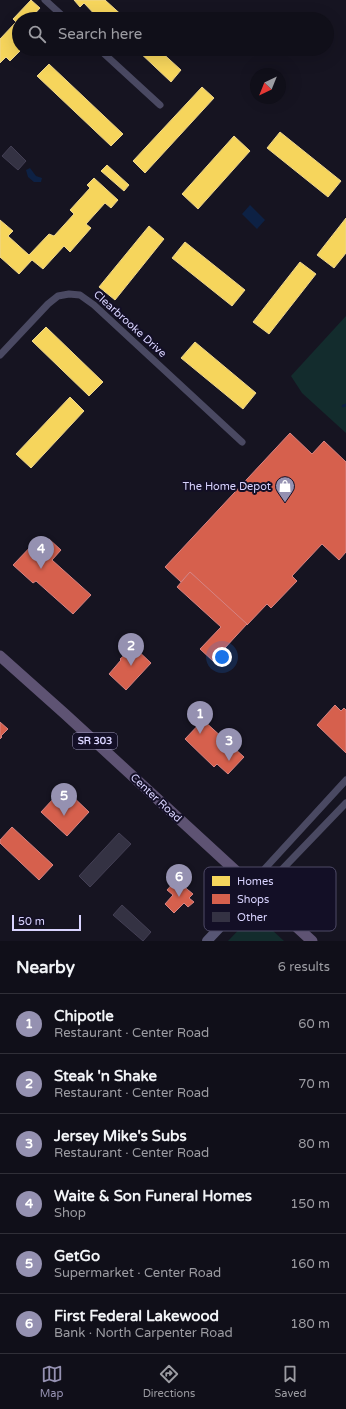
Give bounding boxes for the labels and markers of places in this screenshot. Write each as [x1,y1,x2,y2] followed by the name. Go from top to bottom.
[274,475,296,503] shop icon: The Home Depot
[182,480,271,493] place label: The Home Depot
[28,536,54,569] pin: 4
[118,633,144,666] pin: 2
[187,701,213,734] pin: 1
[216,728,242,761] pin: 3
[51,783,77,816] pin: 5
[166,864,192,897] pin: 6

